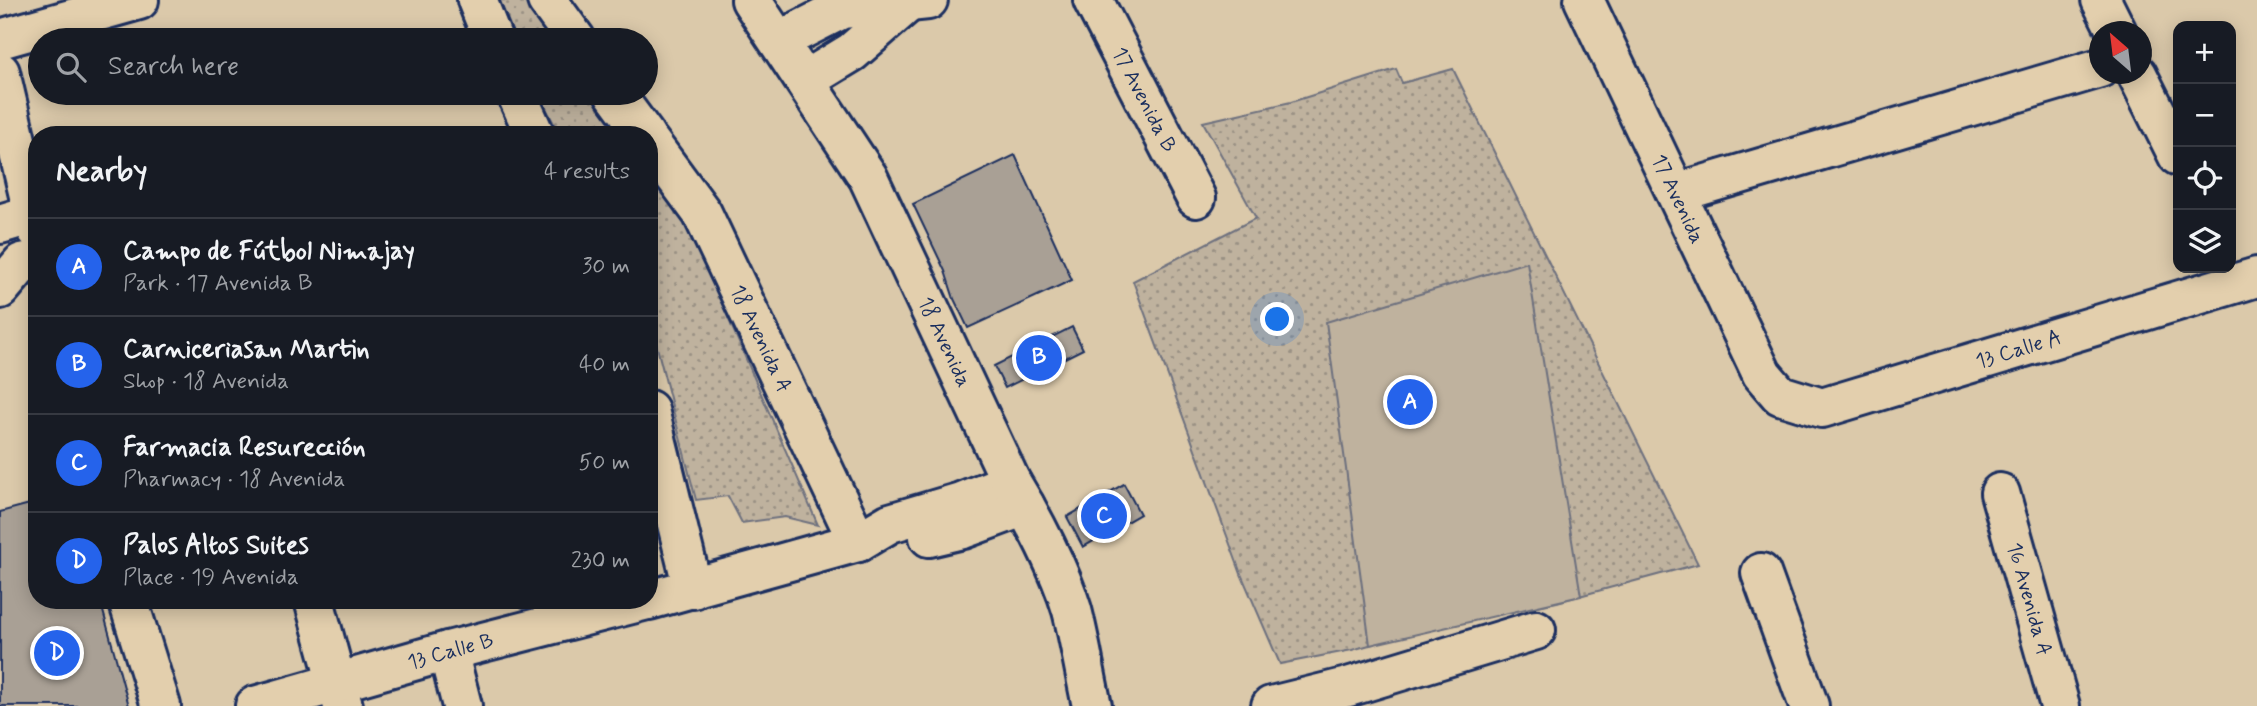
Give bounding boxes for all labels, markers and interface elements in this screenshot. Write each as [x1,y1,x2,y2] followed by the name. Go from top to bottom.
[2089,21,2152,84] north arrow
[2173,21,2236,273] map controls
[2173,21,2236,84] button: +
[28,28,658,105] search box
[1105,42,1183,157] street label: 17 Avenida B
[52,48,90,86] icon: search
[108,50,239,84] text: Search here
[2173,84,2236,147] button: −
[2173,147,2236,210] button: locate
[1644,150,1711,249] street label: 17 Avenida
[56,152,147,191] text: Nearby
[544,157,630,187] text: 4 results
[2173,210,2236,273] button: layers
[123,235,415,269] text: Campo de Fútbol Nimajay
[71,252,87,282] text: A
[582,252,630,282] text: 30 m
[123,269,312,299] text: Park · 17 Avenida B
[723,280,798,397] street label: 18 Avenida A
[911,292,978,392] street label: 18 Avenida
[1260,302,1294,336] your location
[1972,324,2065,376] street label: 13 Calle A
[1016,332,1062,384] pin: B
[123,333,369,367] text: Carniceriasan Martin
[72,350,86,380] text: B
[579,350,630,380] text: 40 m
[123,367,289,397] text: Shop · 18 Avenida
[1387,376,1433,428] pin: A
[123,431,366,465] text: Farmacia Resurección
[71,448,87,478] text: C
[579,448,630,478] text: 50 m
[123,465,345,495] text: Pharmacy · 18 Avenida
[1081,490,1127,542] pin: C
[123,529,309,563] text: Palos Altos Suites
[2000,539,2058,659] street label: 16 Avenida A
[71,546,87,576] text: D
[571,546,630,576] text: 230 m
[123,563,299,593] text: Place · 19 Avenida
[34,627,80,679] pin: D
[404,627,497,677] street label: 13 Calle B

